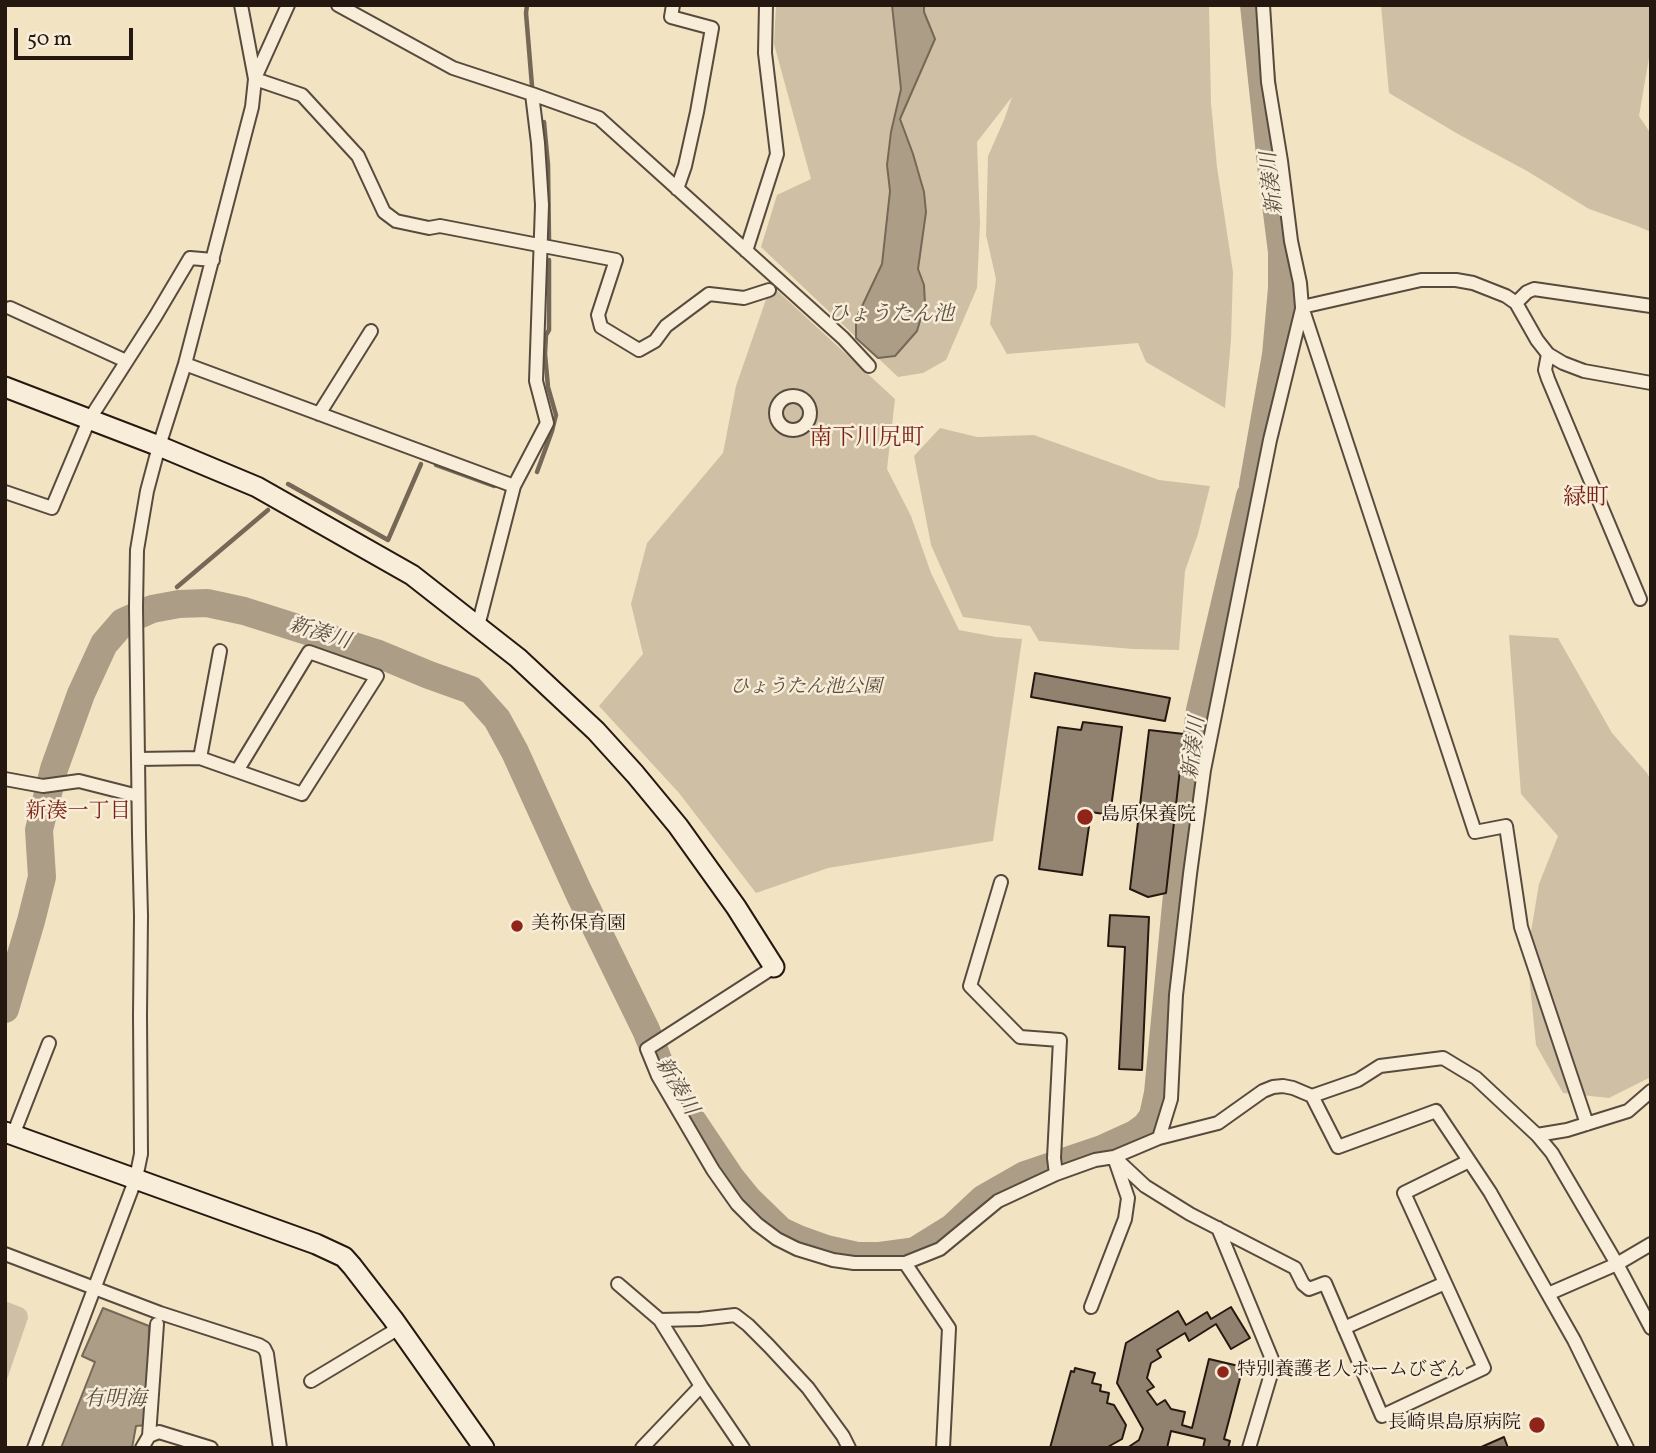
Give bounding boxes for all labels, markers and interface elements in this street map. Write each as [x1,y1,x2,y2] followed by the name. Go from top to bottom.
[18,14,136,58] scale bar
[27,25,72,54] text: 50 m
[1258,150,1290,216] water label: 新湊川
[828,303,954,329] water label: ひょうたん池
[810,426,924,454] district label: 南下川尻町
[1563,486,1609,514] district label: 緑町
[285,614,353,656] water label: 新湊川
[730,678,882,700] park label: ひょうたん池公園
[1180,715,1212,781] water label: 新湊川
[26,800,130,826] district label: 新湊一丁目
[1101,806,1196,828] place label: 島原保養院
[1075,807,1095,827] marker: 島原保養院
[531,915,626,937] place label: 美祢保育園
[509,918,525,934] marker: 美祢保育園
[648,1054,702,1120] water label: 新湊川
[1237,1361,1465,1383] place label: 特別養護老人ホームびざん
[1215,1364,1231,1380] marker: 特別養護老人ホームびざん
[84,1388,146,1414] water label: 有明海
[1388,1414,1521,1436] place label: 長崎県島原病院
[1527,1415,1547,1435] marker: 長崎県島原病院

